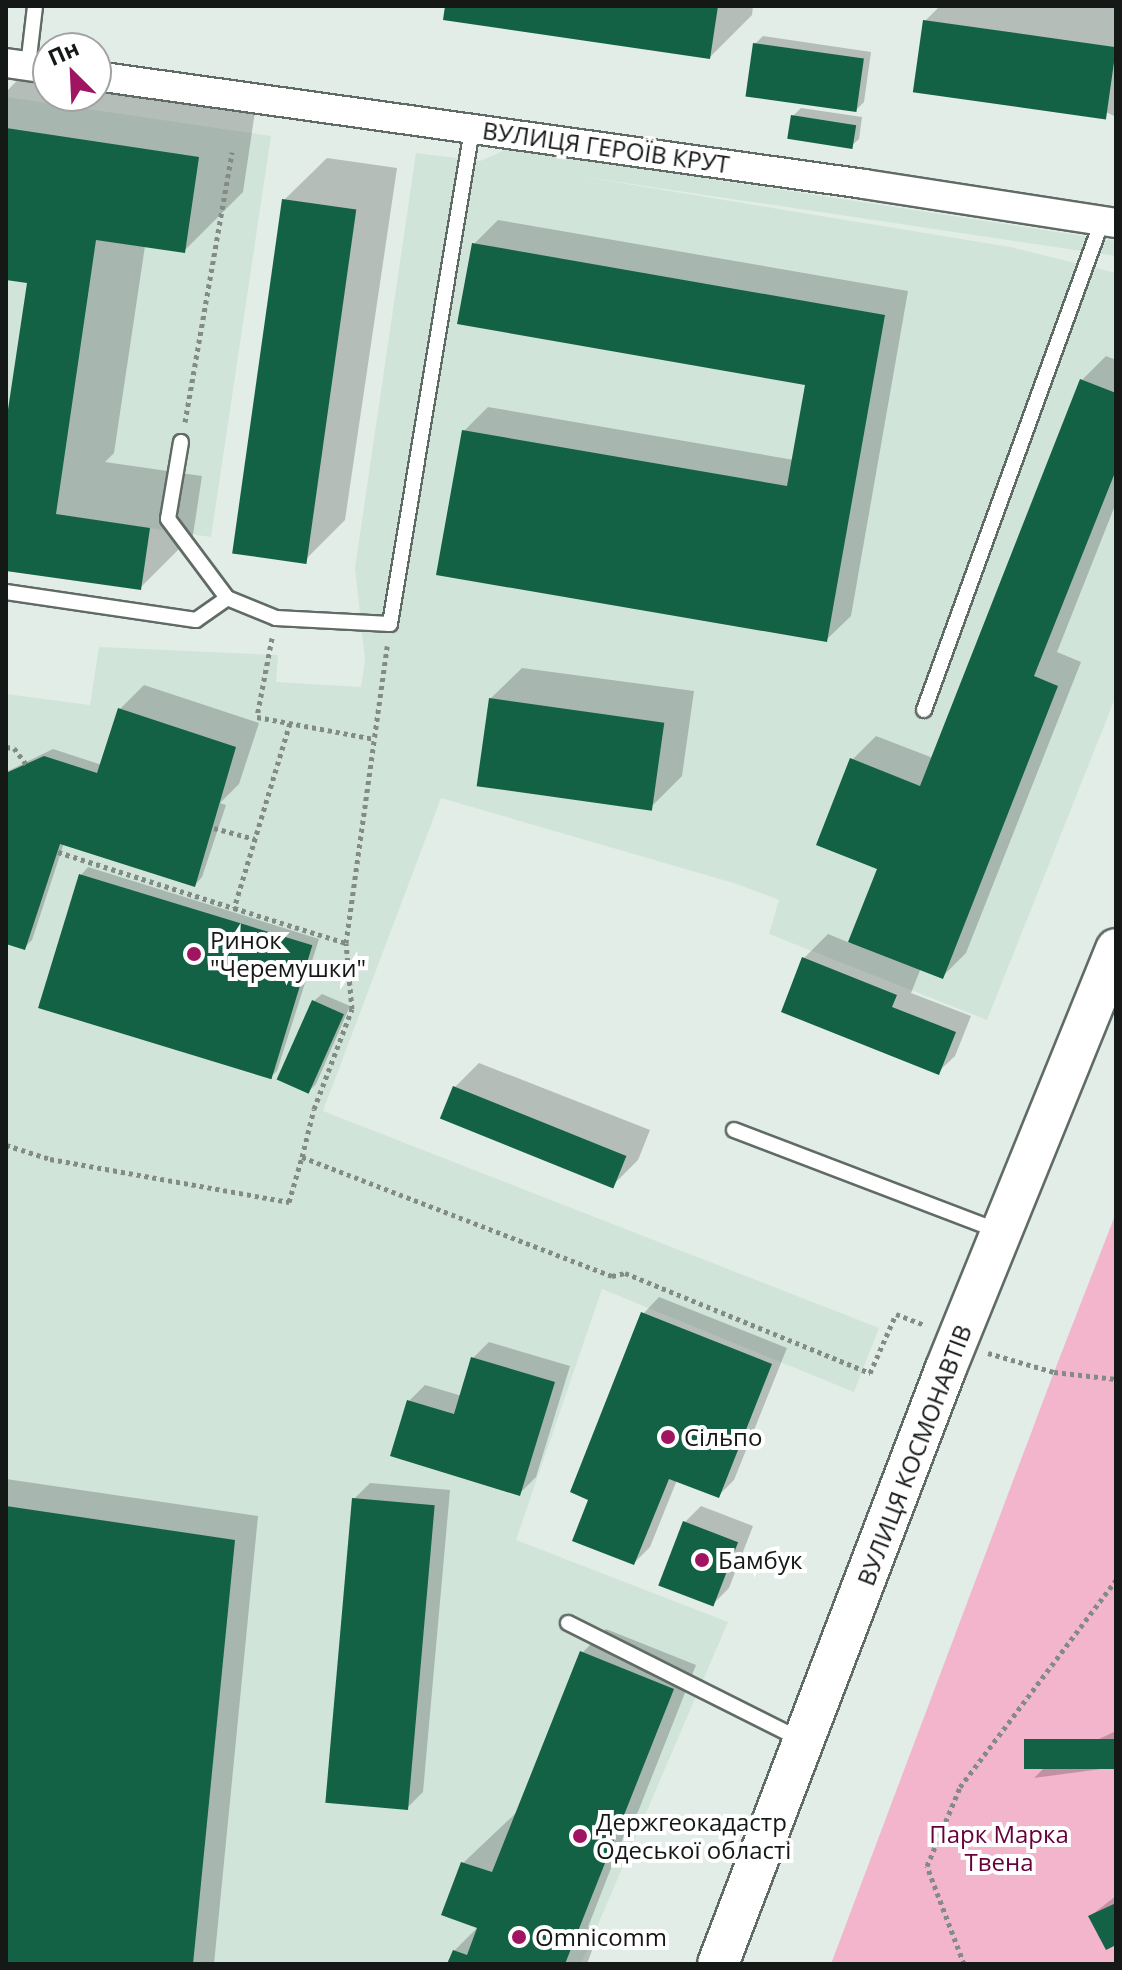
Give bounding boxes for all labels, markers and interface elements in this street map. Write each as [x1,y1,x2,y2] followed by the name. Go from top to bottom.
[32,32,112,112] north arrow
[43,32,83,72] text: Пн
[481,115,731,179] street label: ВУЛИЦЯ ГЕРОЇВ КРУТ
[210,926,366,982] place label: Ринок "Черемушки"
[185,945,203,963] marker: Ринок "Черемушки"
[851,1321,977,1589] street label: ВУЛИЦЯ КОСМОНАВТІВ
[684,1423,762,1451] place label: Сільпо
[659,1428,677,1446] marker: Сільпо
[718,1546,802,1574] place label: Бамбук
[693,1551,711,1569] marker: Бамбук
[596,1808,791,1864] place label: Держгеокадастр Одеської області
[929,1820,1069,1876] park label: Парк Марка Твена
[571,1827,589,1845] marker: Держгеокадастр Одеської області
[535,1923,667,1951] place label: Omnicomm
[510,1928,528,1946] marker: Omnicomm

